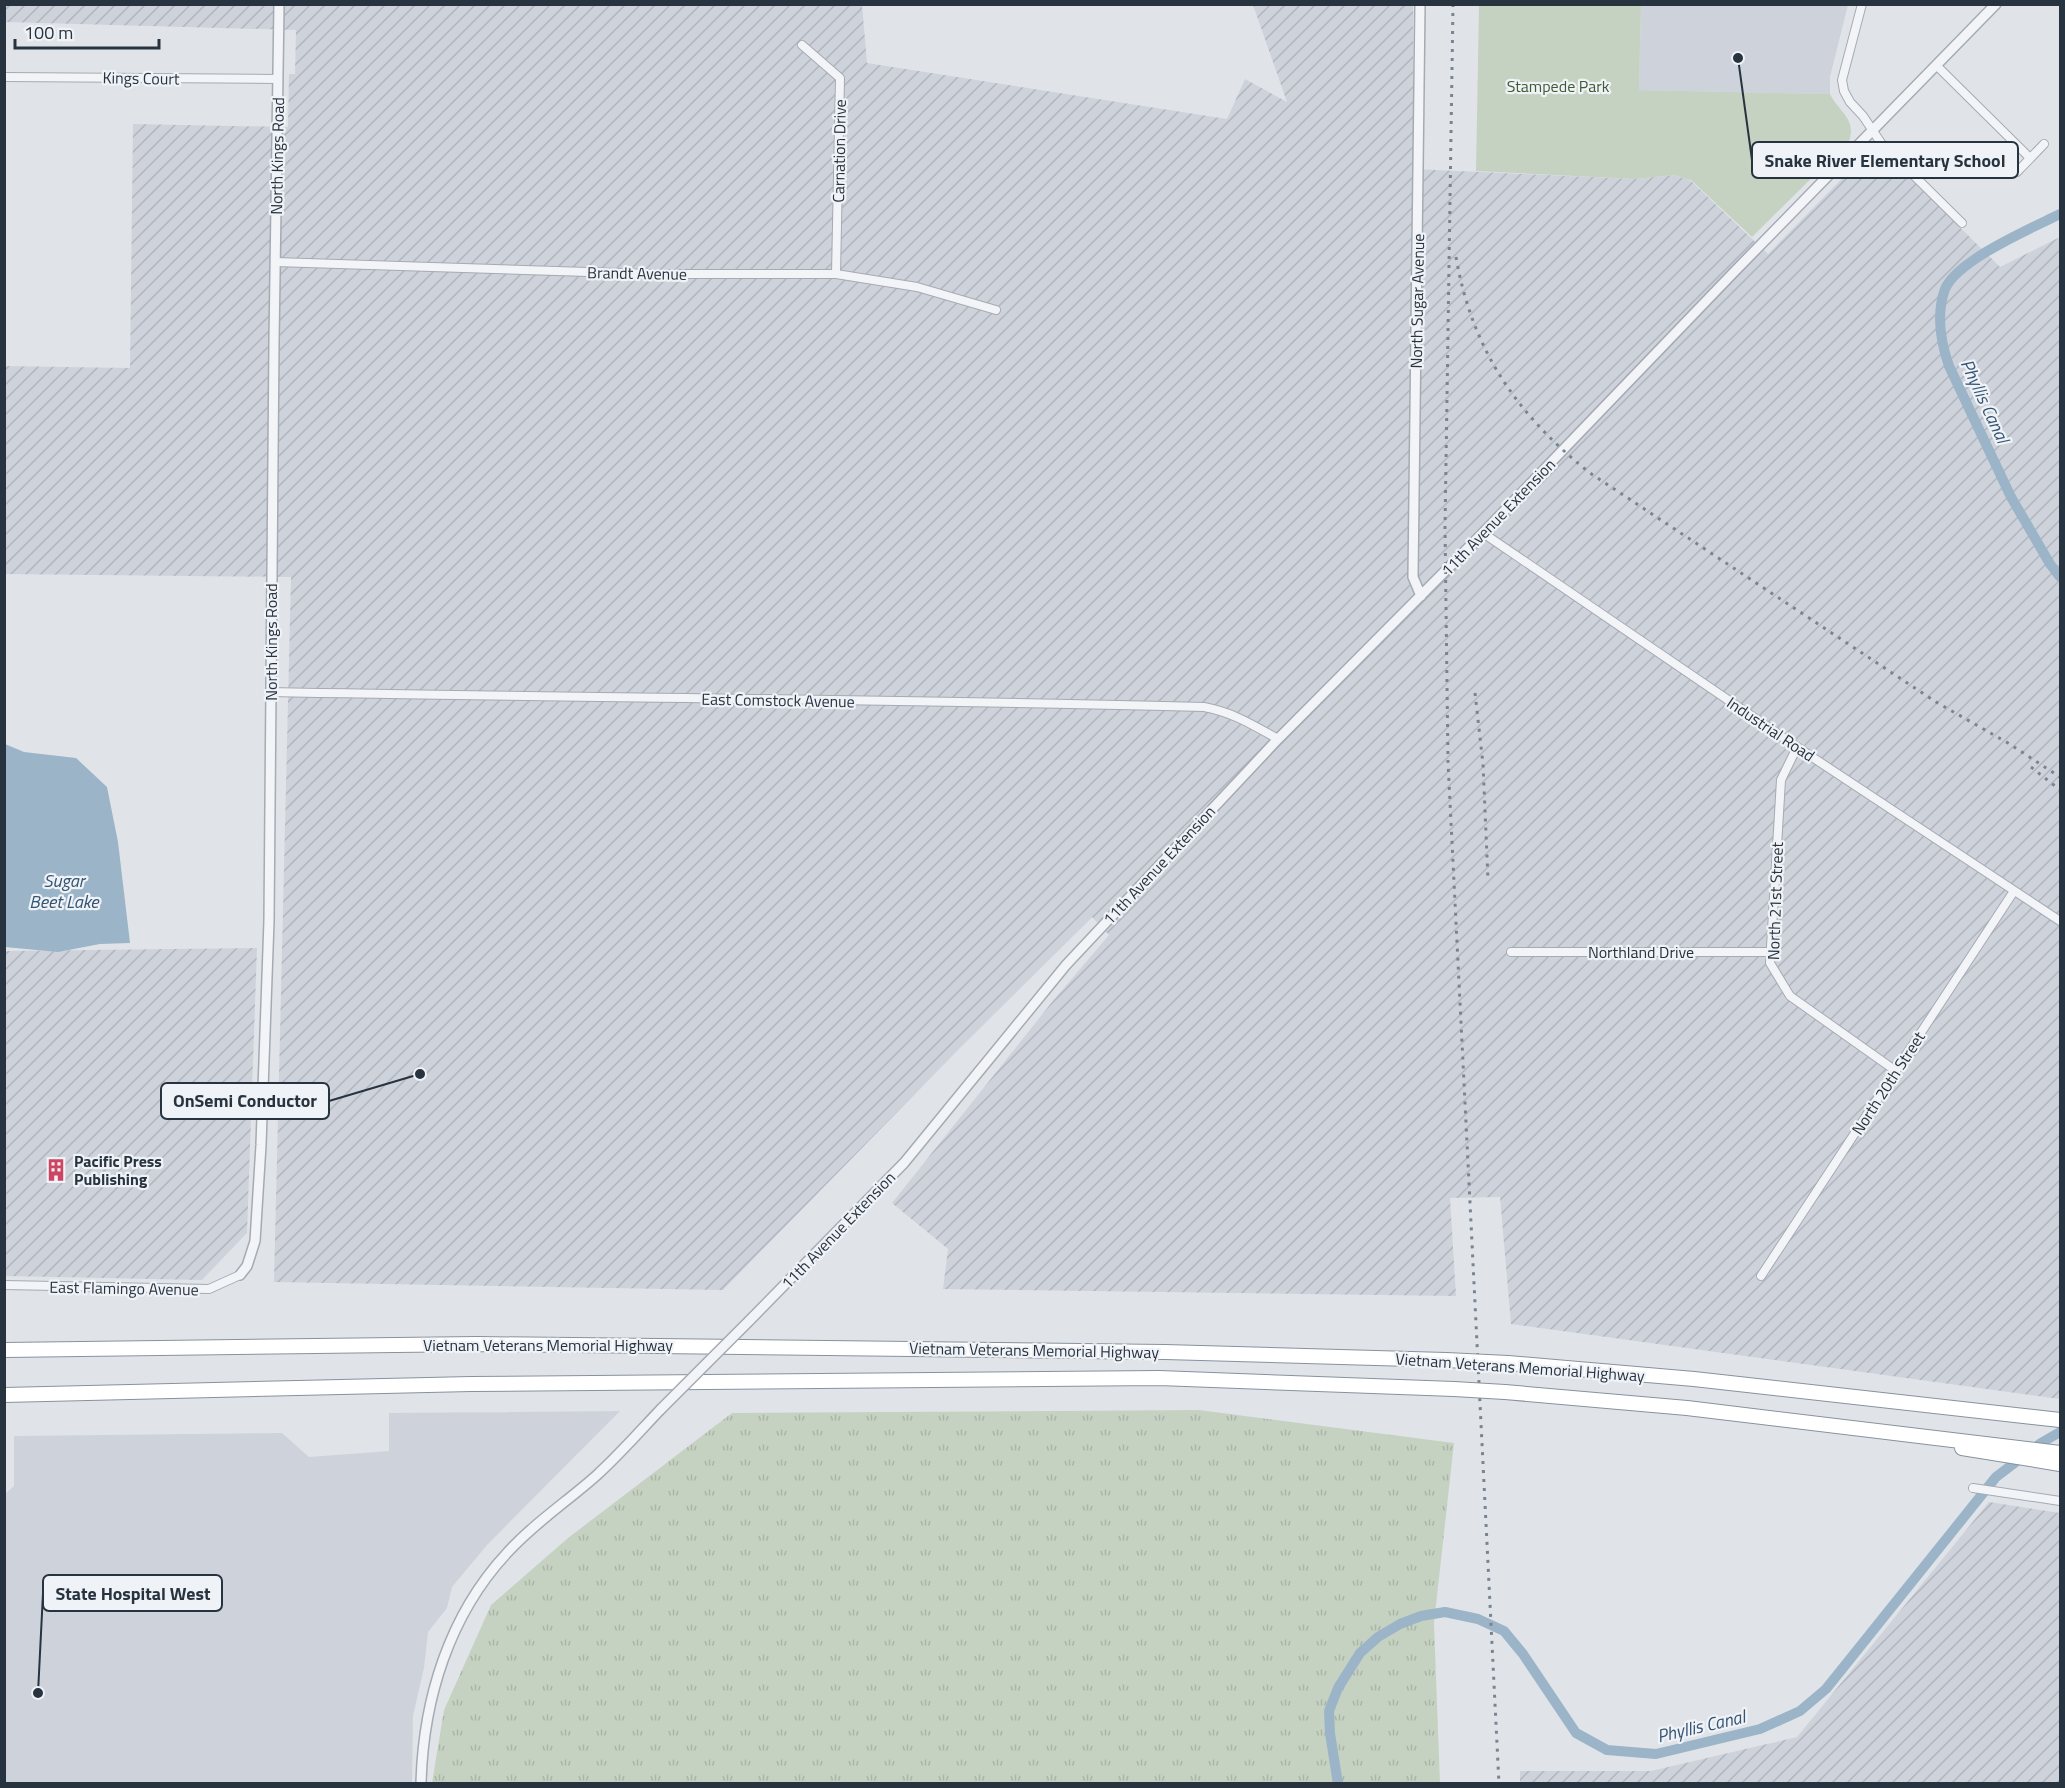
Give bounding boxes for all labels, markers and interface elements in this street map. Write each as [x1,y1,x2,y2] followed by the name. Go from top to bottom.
[15,12,159,50] scale bar
[24,19,73,46] text: 100 m
[102,65,180,91] street label: Kings Court
[1507,74,1610,98] park label: Stampede Park
[264,97,290,215] street label: North Kings Road
[826,99,852,203] street label: Carnation Drive
[1752,142,2018,178] callout: Snake River Elementary School
[1764,147,2006,174] text: Snake River Elementary School
[1404,233,1430,369] street label: North Sugar Avenue
[587,260,687,286] street label: Brandt Avenue
[1954,355,2017,449] water label: Phyllis Canal
[1435,453,1561,581] street label: 11th Avenue Extension
[259,583,283,701] street label: North Kings Road
[701,687,855,713] street label: East Comstock Avenue
[1722,691,1820,767] street label: Industrial Road
[1097,800,1221,930] street label: 11th Avenue Extension
[1761,841,1789,960] street label: North 21st Street
[29,867,100,915] water label: Sugar Beet Lake
[1588,940,1694,964] street label: Northland Drive
[1845,1026,1931,1140] street label: North 20th Street
[161,1083,329,1119] callout: OnSemi Conductor
[173,1087,317,1114] text: OnSemi Conductor
[74,1149,162,1191] place label: Pacific Press Publishing
[43,1157,69,1183] building icon: Pacific Press Publishing
[775,1166,901,1294] street label: 11th Avenue Extension
[49,1275,199,1301] street label: East Flamingo Avenue
[423,1333,673,1357] street label: Vietnam Veterans Memorial Highway
[909,1336,1159,1364] street label: Vietnam Veterans Memorial Highway
[1394,1346,1646,1388] street label: Vietnam Veterans Memorial Highway
[43,1575,222,1611] callout: State Hospital West
[56,1580,211,1607] text: State Hospital West
[1654,1702,1750,1749] water label: Phyllis Canal

